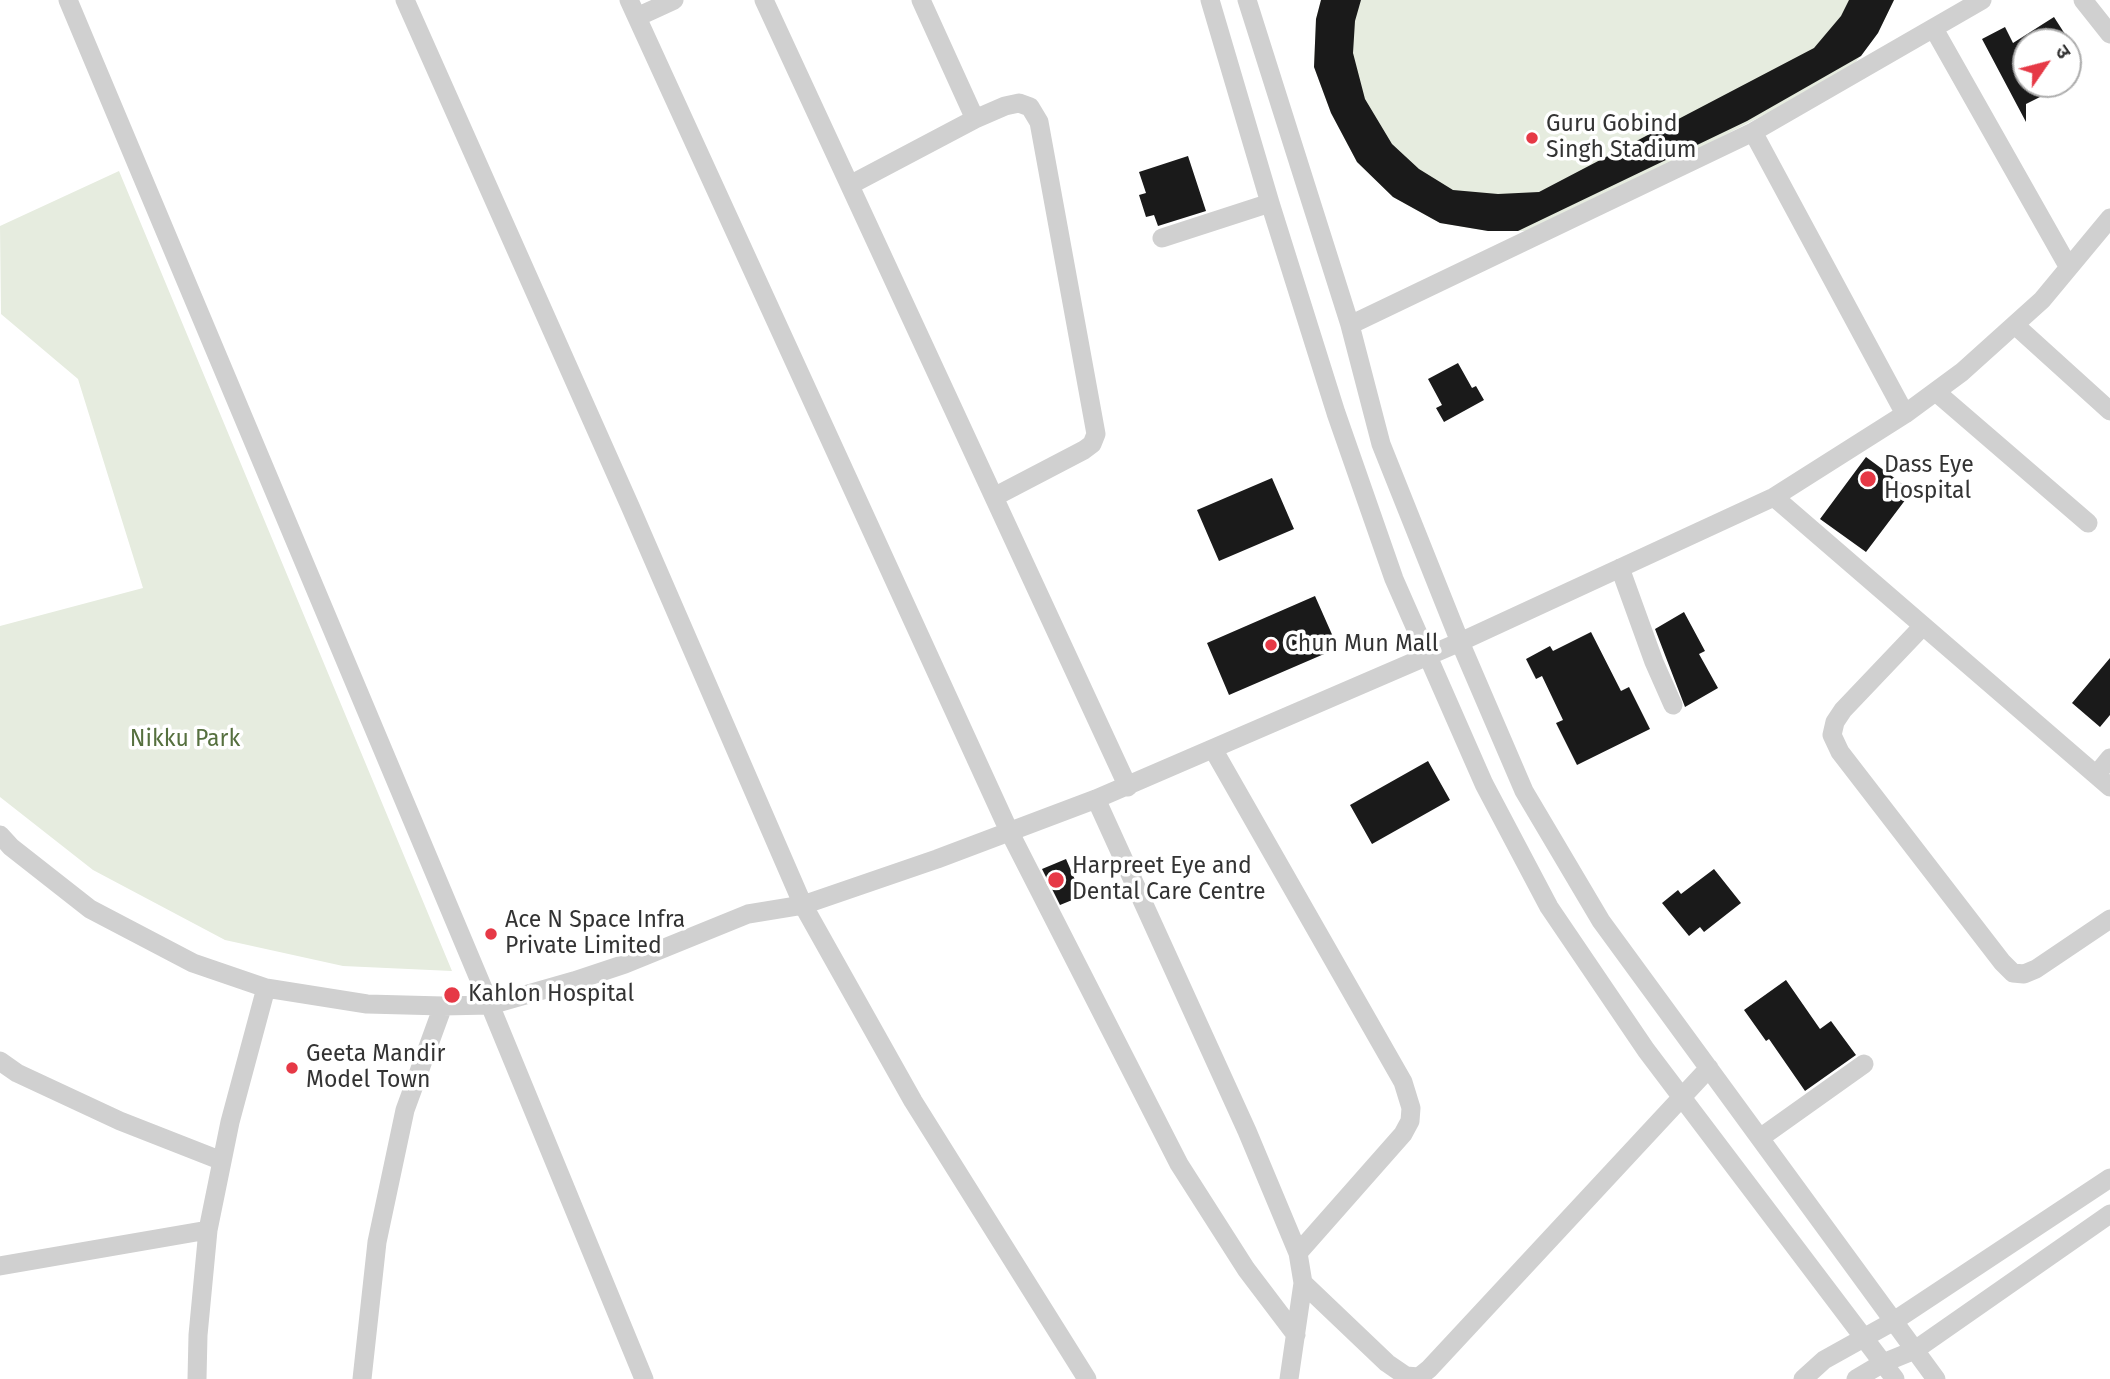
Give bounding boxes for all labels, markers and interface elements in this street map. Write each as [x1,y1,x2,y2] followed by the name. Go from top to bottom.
[2012,28,2082,98] north arrow
[2050,41,2076,63] text: उ
[1546,111,1697,165] place label: Guru Gobind Singh Stadium
[1524,130,1540,146] marker: Guru Gobind Singh Stadium
[1884,452,1974,506] place label: Dass Eye Hospital
[1858,469,1878,489] marker: Dass Eye Hospital
[1285,631,1439,659] place label: Chun Mun Mall
[1263,637,1279,653] marker: Chun Mun Mall
[130,726,240,754] park label: Nikku Park
[1072,853,1266,907] place label: Harpreet Eye and Dental Care Centre
[1046,870,1066,890] marker: Harpreet Eye and Dental Care Centre
[505,907,685,961] place label: Ace N Space Infra Private Limited
[483,926,499,942] marker: Ace N Space Infra Private Limited
[468,981,634,1009] place label: Kahlon Hospital
[442,985,462,1005] marker: Kahlon Hospital
[306,1041,445,1095] place label: Geeta Mandir Model Town
[284,1060,300,1076] marker: Geeta Mandir Model Town

